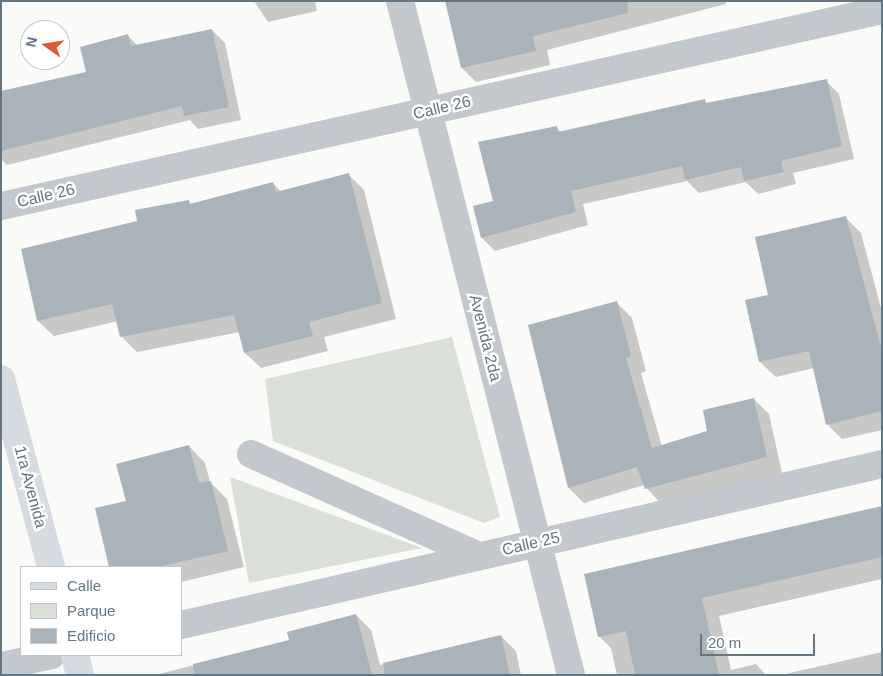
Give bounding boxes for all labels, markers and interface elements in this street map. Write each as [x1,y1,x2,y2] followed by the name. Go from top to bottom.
[20,20,70,70] north arrow
[22,35,40,49] text: N
[411,92,473,124] street label: Calle 26
[15,180,77,212] street label: Calle 26
[465,293,505,383] street label: Avenida 2da
[10,443,50,531] street label: 1ra Avenida
[500,528,562,560] street label: Calle 25
[20,566,182,656] legend
[67,577,101,594] text: Calle
[67,602,115,619] text: Parque
[703,624,818,656] scale bar
[67,627,115,644] text: Edificio
[708,634,741,651] text: 20 m

